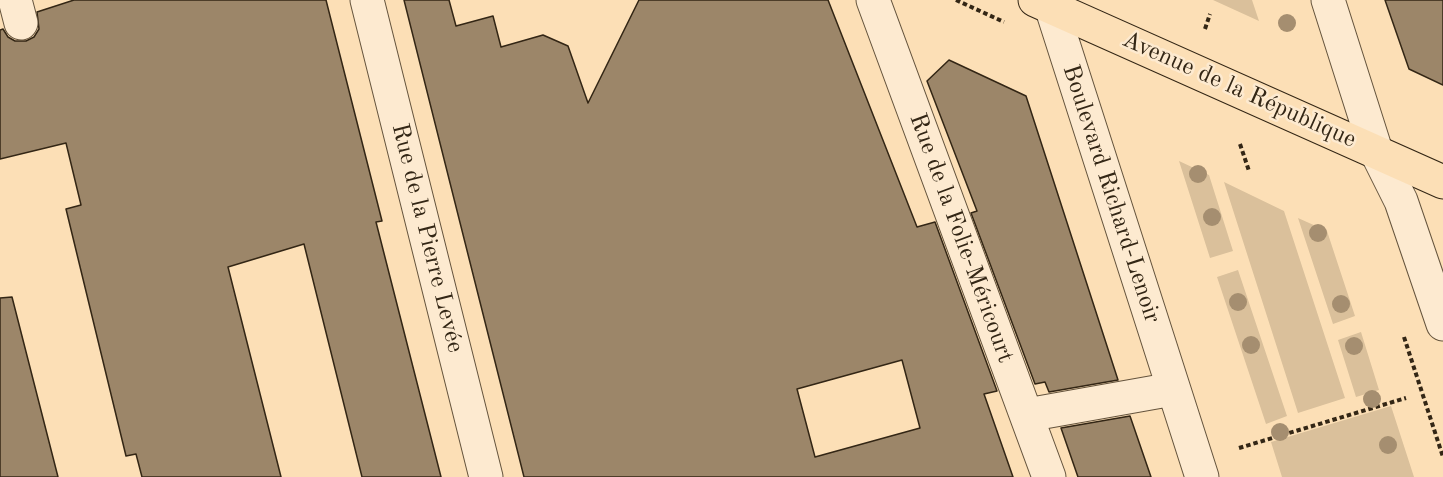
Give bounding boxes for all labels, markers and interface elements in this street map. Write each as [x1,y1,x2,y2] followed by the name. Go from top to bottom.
[1118,25,1360,155] street label: Avenue de la République
[1056,61,1166,327] street label: Boulevard Richard-Lenoir
[902,109,1020,367] street label: Rue de la Folie-Méricourt
[385,120,469,356] street label: Rue de la Pierre Levée

